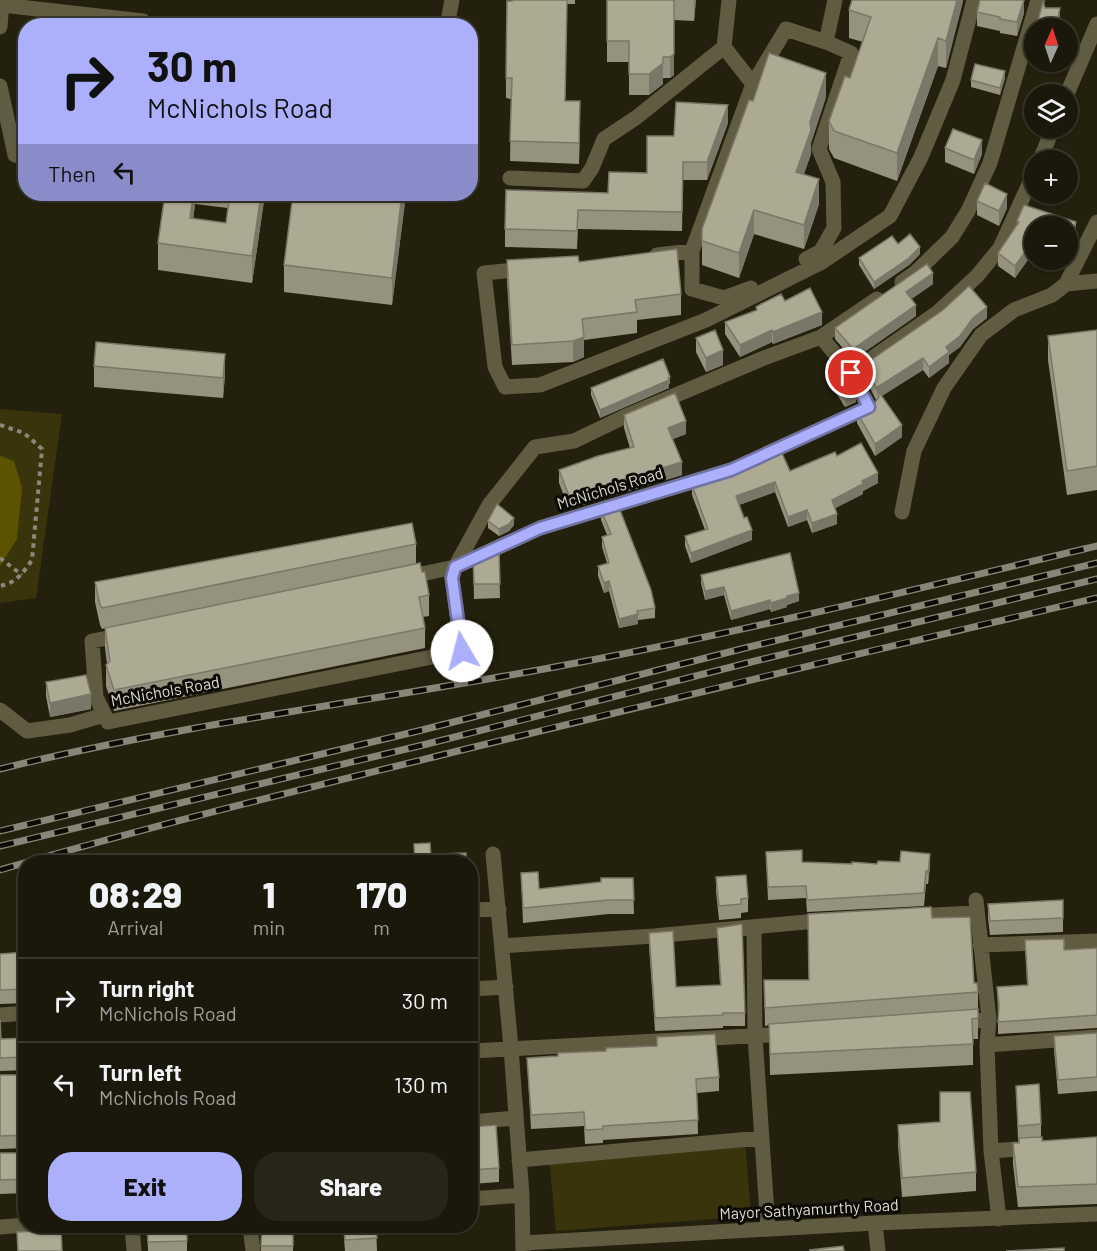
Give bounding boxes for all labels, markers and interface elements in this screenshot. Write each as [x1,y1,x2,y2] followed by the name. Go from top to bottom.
[1024,18,1078,72] north arrow
[1024,18,1078,270] map controls
[147,40,237,90] text: 30 m
[48,42,126,120] icon: right
[1024,84,1078,138] button: layers
[147,91,333,123] text: McNichols Road
[1024,150,1078,204] button: +
[108,156,141,189] icon: left
[48,160,96,186] text: Then
[1024,216,1078,270] button: −
[825,347,876,398] pin
[834,356,867,389] icon: arrive
[554,462,665,513] street label: McNichols Road
[430,619,494,683] position arrow
[109,672,221,709] street label: McNichols Road
[89,872,182,915] text: 08:29
[263,872,275,915] text: 1
[356,872,407,915] text: 170
[107,915,163,939] text: Arrival
[253,915,285,939] text: min
[373,915,390,939] text: m
[99,975,194,1001] text: Turn right
[48,984,81,1017] icon: right
[402,987,448,1013] text: 30 m
[99,1001,237,1025] text: McNichols Road
[99,1059,182,1085] text: Turn left
[48,1068,81,1101] icon: left
[394,1071,448,1097] text: 130 m
[99,1085,237,1109] text: McNichols Road
[48,1152,242,1221] button: Exit
[254,1152,448,1221] button: Share
[719,1194,899,1223] street label: Mayor Sathyamurthy Road

